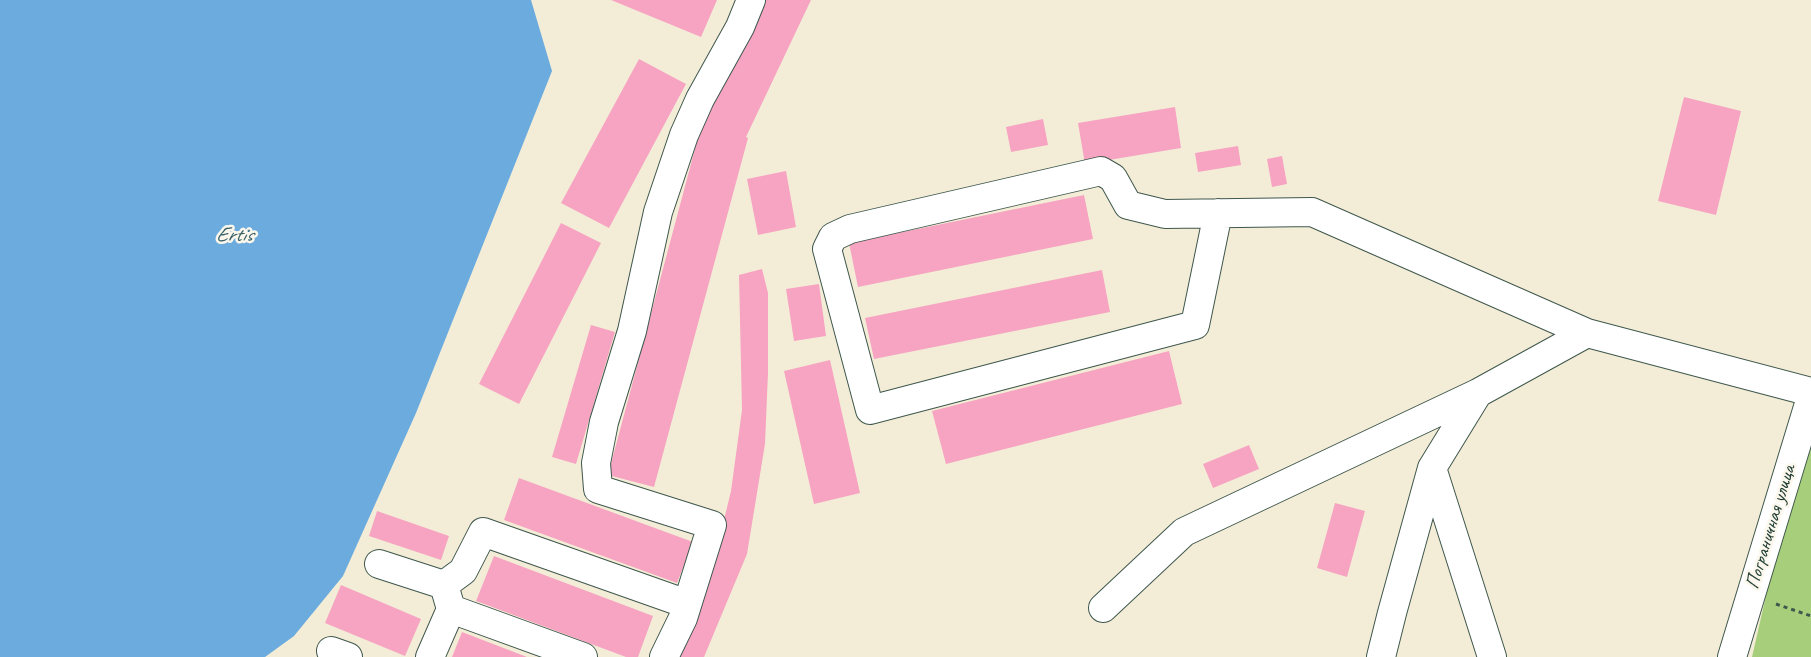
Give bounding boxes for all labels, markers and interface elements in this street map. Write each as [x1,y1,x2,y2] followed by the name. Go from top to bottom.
[216,222,252,248] water label: Ertis
[1741,462,1801,592] street label: Пограничная улица

